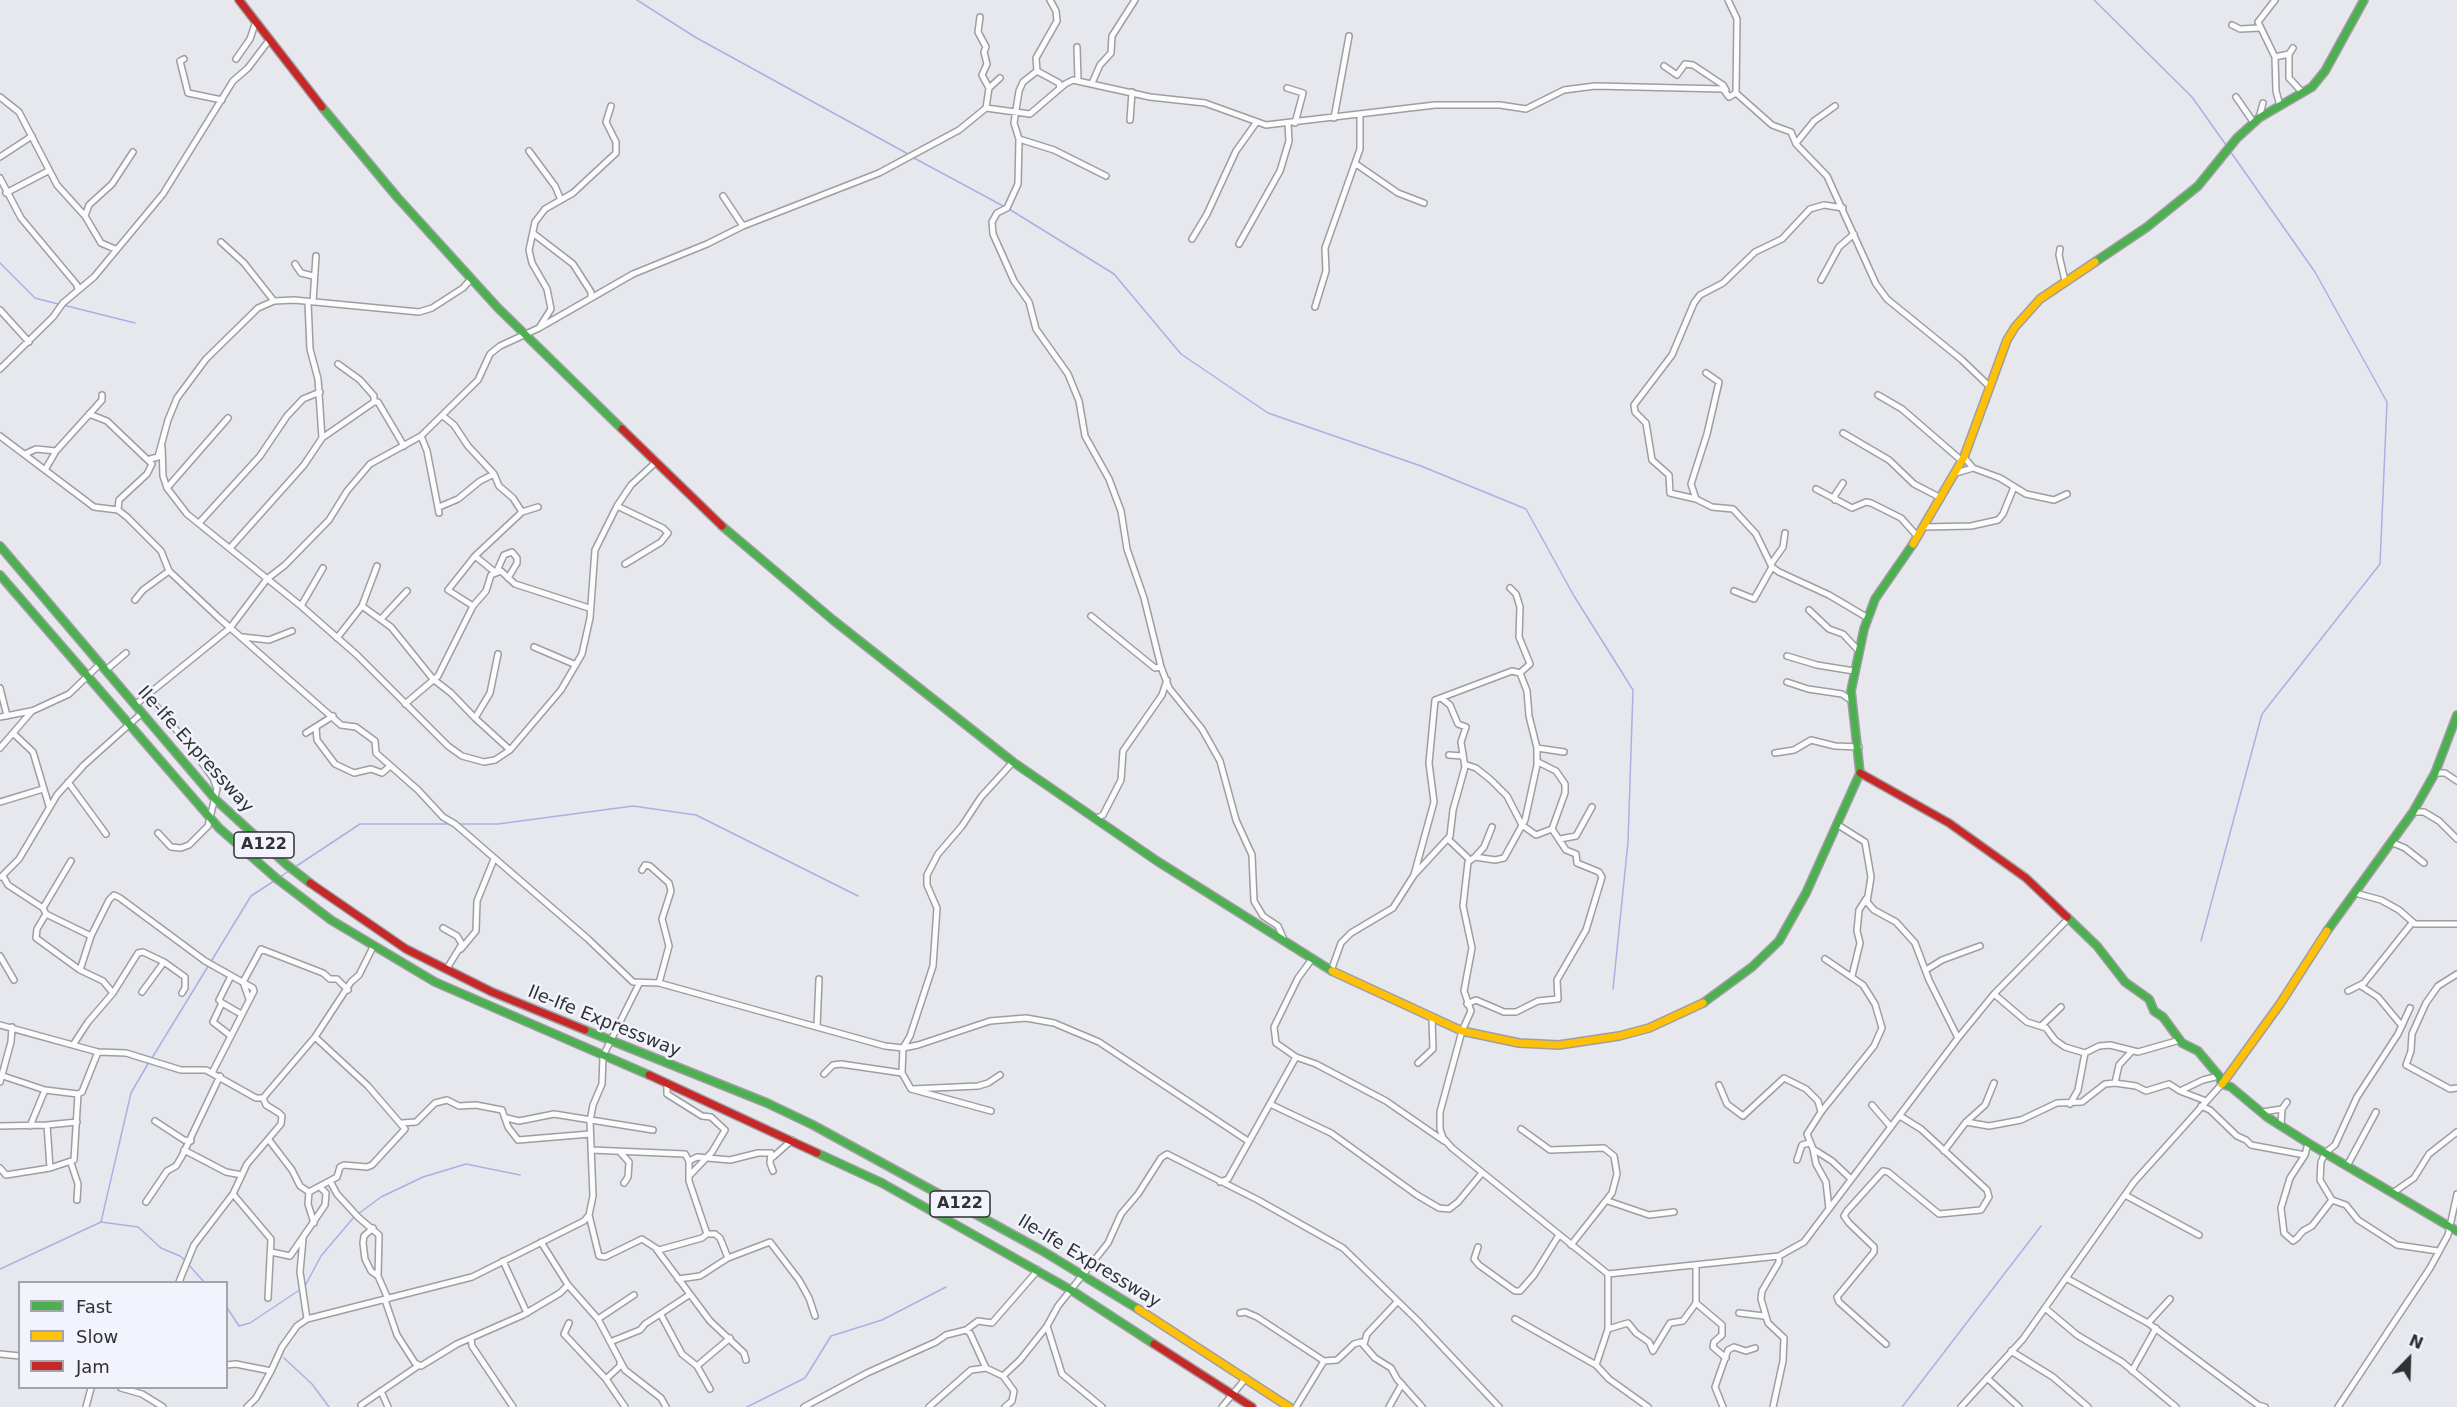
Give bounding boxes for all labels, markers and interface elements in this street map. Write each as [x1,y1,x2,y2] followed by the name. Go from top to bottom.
[132,682,258,818] street label: Ile-Ife Expressway
[234,832,294,858] road number: A122
[524,981,684,1063] street label: Ile-Ife Expressway
[930,1191,990,1217] road number: A122
[1014,1211,1164,1313] street label: Ile-Ife Expressway
[18,1281,228,1389] legend
[76,1296,112,1317] text: Fast
[76,1326,118,1347] text: Slow
[2379,1329,2439,1389] north arrow
[2406,1331,2426,1353] text: N
[76,1356,110,1377] text: Jam

